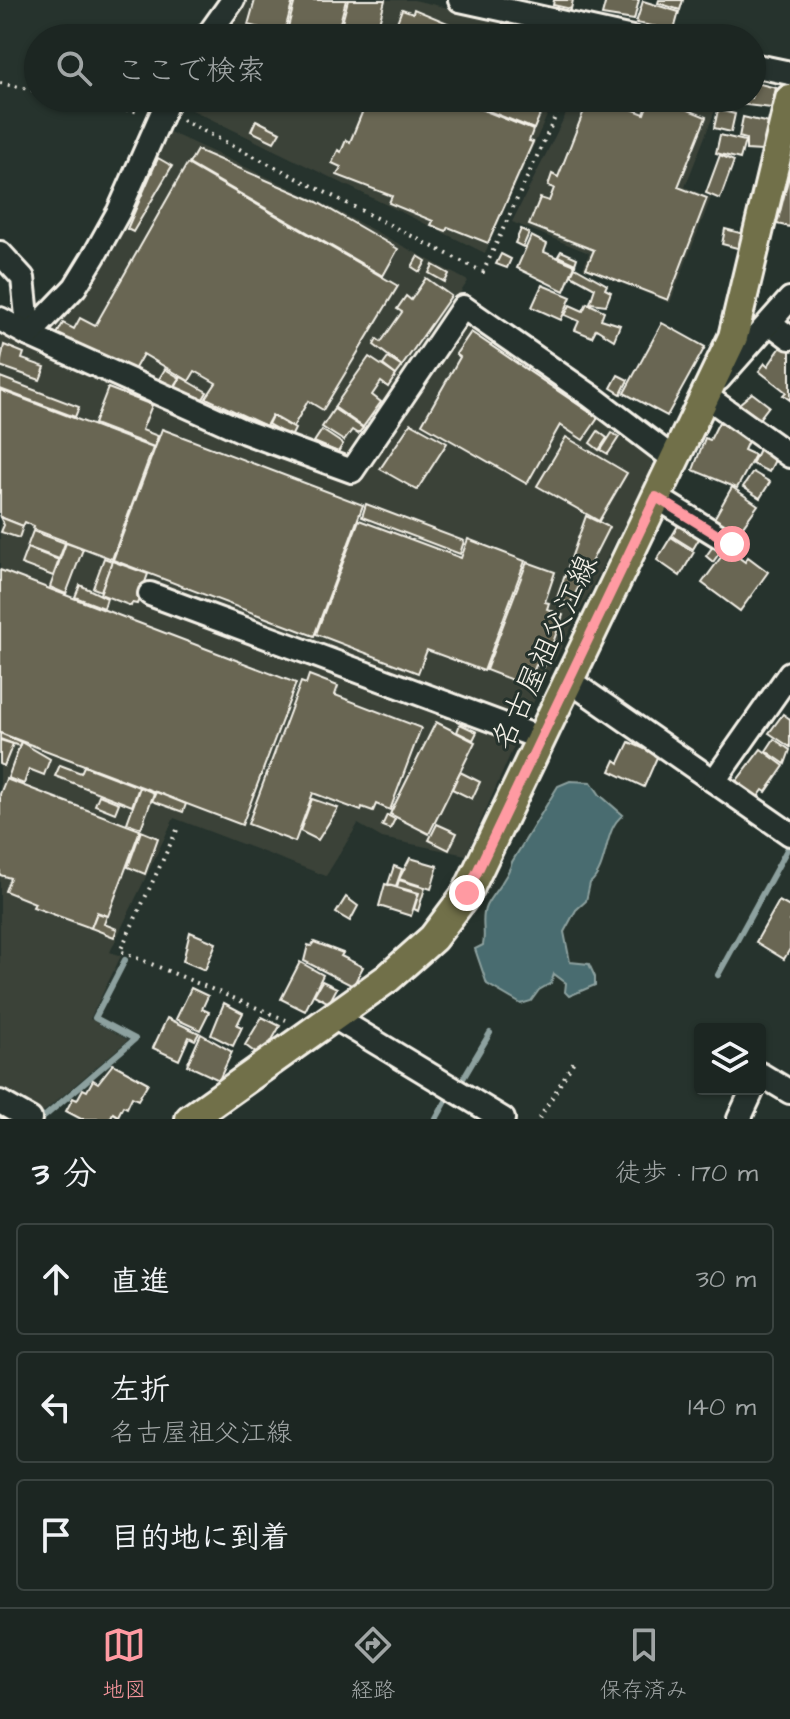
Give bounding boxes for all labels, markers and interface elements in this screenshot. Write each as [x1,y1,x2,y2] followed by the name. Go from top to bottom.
[24,24,766,112] search box
[52,46,96,90] icon: search
[116,50,266,92] text: ここで検索
[714,526,750,562] route start
[481,548,608,756] street label: 名古屋祖父江線
[449,875,485,911] route end
[694,1023,766,1095] map controls
[694,1023,766,1095] button: layers
[32,1150,97,1198] text: 3 分
[615,1155,758,1191] text: 徒歩 · 170 m
[34,1257,78,1301] icon: ahead
[110,1261,170,1303] text: 直進
[696,1261,756,1297] text: 30 m
[110,1369,170,1411] text: 左折
[34,1385,78,1429] icon: left
[688,1389,756,1425] text: 140 m
[110,1415,292,1451] text: 名古屋祖父江線
[34,1513,78,1557] icon: arrive
[110,1517,290,1559] text: 目的地に到着
[102,1623,146,1706] tab: 地図
[351,1623,395,1706] tab: 経路
[600,1623,688,1706] tab: 保存済み

